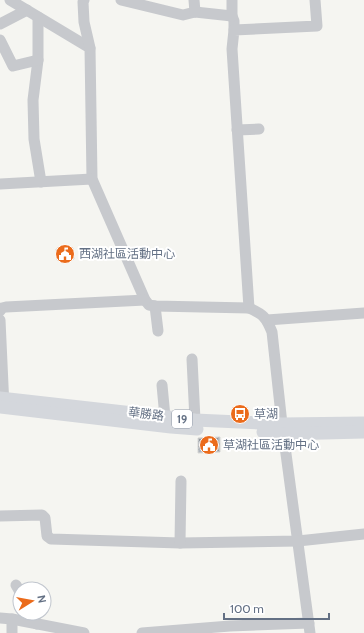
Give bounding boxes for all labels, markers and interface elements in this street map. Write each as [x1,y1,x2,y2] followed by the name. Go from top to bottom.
[54,243,76,265] public building icon: 西湖社區活動中心
[79,246,175,261] place label: 西湖社區活動中心
[229,403,251,425] bus stop icon: 草湖
[127,404,165,423] street label: 華勝路
[254,406,278,421] place label: 草湖
[172,410,192,428] road number: 19
[198,434,220,456] public building icon: 草湖社區活動中心
[223,437,319,452] place label: 草湖社區活動中心
[12,581,52,621] north arrow
[34,594,49,604] text: N
[224,595,329,621] scale bar
[230,601,264,616] text: 100 m

